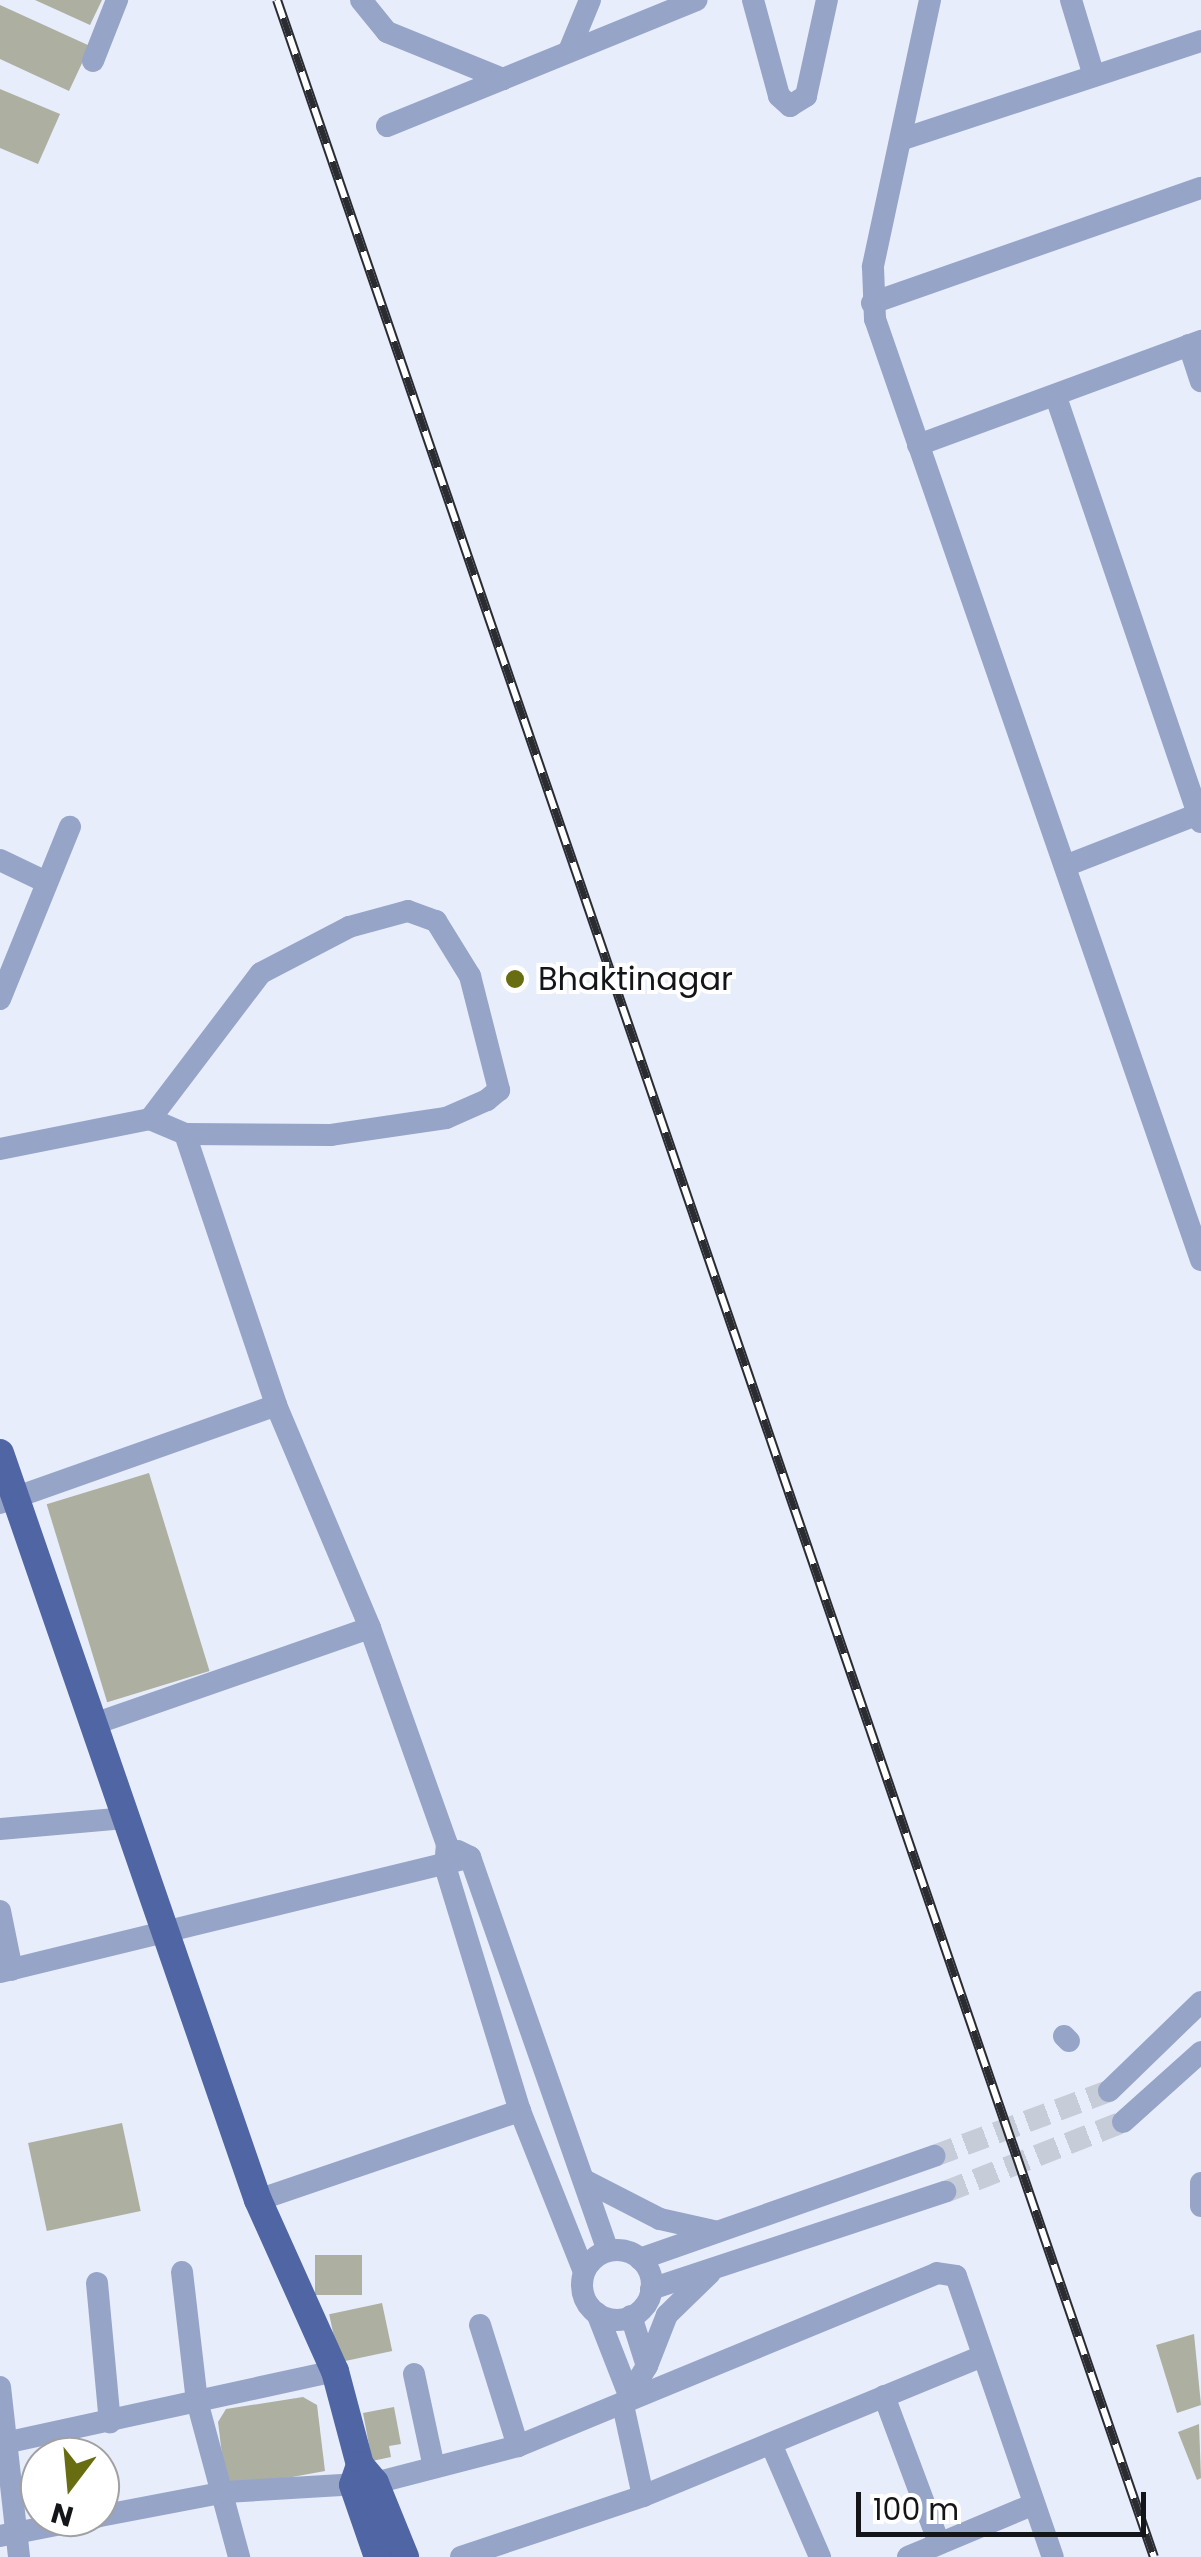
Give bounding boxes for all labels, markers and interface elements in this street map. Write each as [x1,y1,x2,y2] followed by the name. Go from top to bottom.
[538,960,733,998] place label: Bhaktinagar
[502,966,528,992] marker: Bhaktinagar
[20,2437,120,2537] north arrow
[861,2472,1151,2534] scale bar
[873,2488,959,2531] text: 100 m
[47,2493,78,2536] text: N

